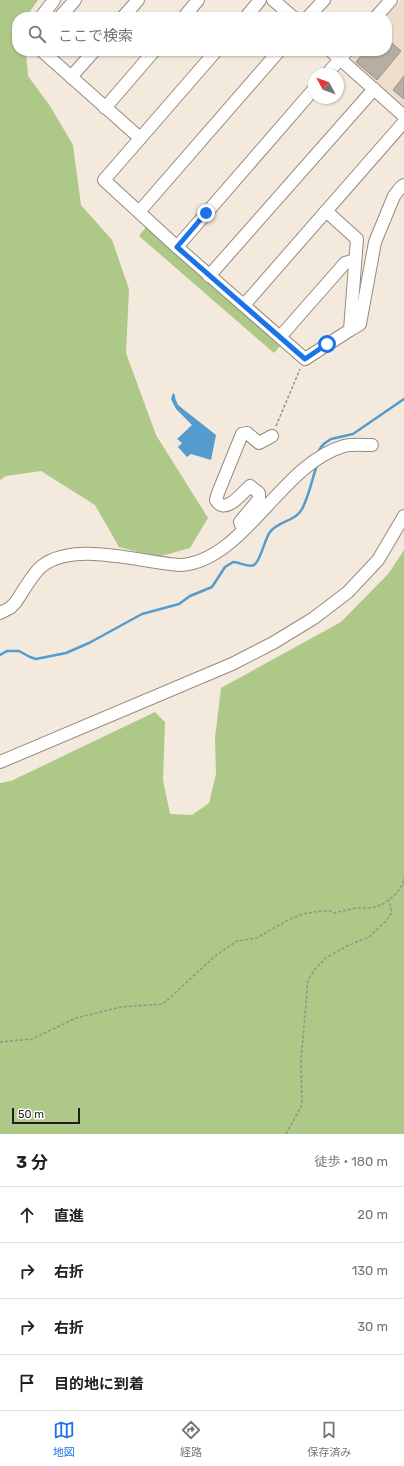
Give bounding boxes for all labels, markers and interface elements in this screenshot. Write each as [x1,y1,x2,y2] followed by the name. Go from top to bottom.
[12,12,392,56] search box
[26,23,48,45] icon: search
[58,27,133,45] text: ここで検索
[308,68,344,104] north arrow
[197,204,215,222] route end
[318,335,336,353] route start
[12,1106,80,1125] scale bar
[18,1108,44,1121] text: 50 m
[16,1152,48,1172] text: 3 分
[315,1154,388,1169] text: 徒歩 · 180 m
[16,1204,38,1226] icon: ahead
[54,1207,84,1225] text: 直進
[357,1207,388,1222] text: 20 m
[16,1260,38,1282] icon: right
[54,1263,84,1281] text: 右折
[352,1263,388,1278] text: 130 m
[16,1316,38,1338] icon: right
[54,1319,84,1337] text: 右折
[357,1319,388,1334] text: 30 m
[16,1372,38,1394] icon: arrive
[54,1375,144,1393] text: 目的地に到着
[53,1419,75,1459] tab: 地図
[180,1419,202,1459] tab: 経路
[307,1419,351,1459] tab: 保存済み

